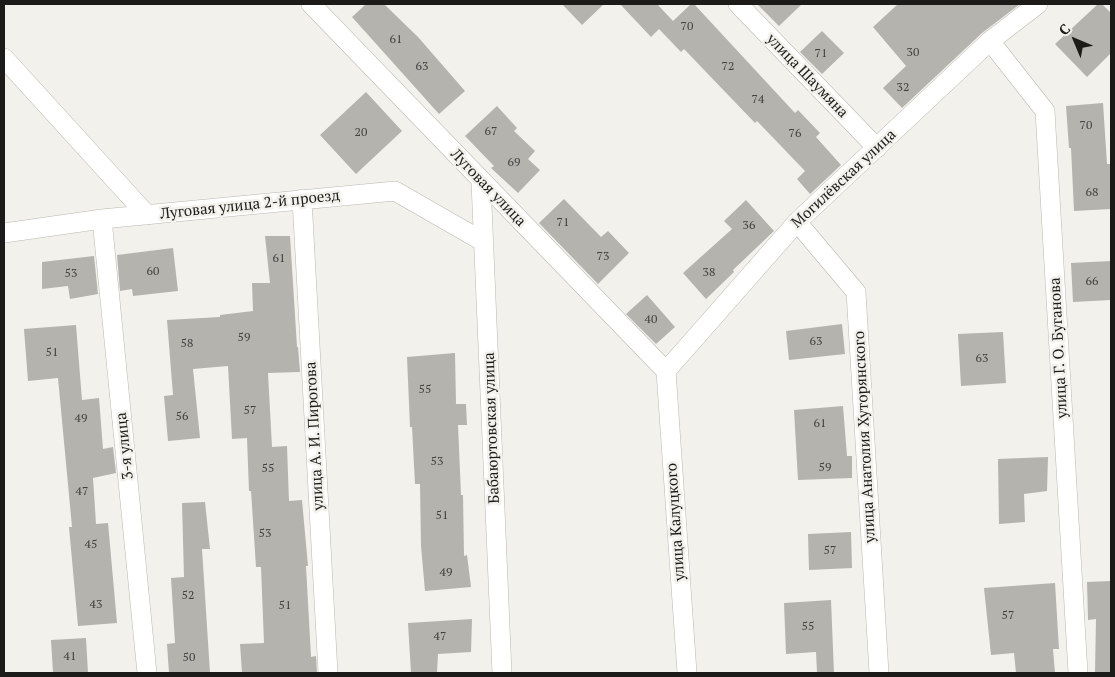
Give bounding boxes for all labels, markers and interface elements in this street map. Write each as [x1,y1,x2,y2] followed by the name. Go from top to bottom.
[1050,15,1100,65] north arrow
[1054,19,1074,39] text: С
[681,20,693,34] house number: 70
[762,30,852,122] street label: улица Шаумяна
[390,33,402,47] house number: 61
[907,46,919,60] house number: 30
[815,47,827,61] house number: 71
[416,60,428,74] house number: 63
[722,60,734,74] house number: 72
[897,81,909,95] house number: 32
[752,93,764,107] house number: 74
[1080,119,1092,133] house number: 70
[485,125,497,139] house number: 67
[355,126,367,140] house number: 20
[788,126,900,232] street label: Могилёвская улица
[789,127,801,141] house number: 76
[447,146,529,230] street label: Луговая улица
[508,156,520,170] house number: 69
[1086,186,1098,200] house number: 68
[159,187,341,223] street label: Луговая улица 2-й проезд
[557,216,569,230] house number: 71
[743,219,755,233] house number: 36
[597,250,609,264] house number: 73
[273,252,285,266] house number: 61
[147,265,159,279] house number: 60
[703,266,715,280] house number: 38
[65,267,77,281] house number: 53
[1086,275,1098,289] house number: 66
[1046,277,1072,419] street label: улица Г. О. Буганова
[645,313,657,327] house number: 40
[238,331,250,345] house number: 59
[850,331,880,543] street label: улица Анатолия Хуторянского
[810,335,822,349] house number: 63
[181,337,193,351] house number: 58
[46,346,58,360] house number: 51
[480,352,504,504] street label: Бабаюртовская улица
[976,352,988,366] house number: 63
[302,361,328,511] street label: улица А. И. Пирогова
[419,383,431,397] house number: 55
[244,404,256,418] house number: 57
[176,410,188,424] house number: 56
[75,412,87,426] house number: 49
[113,412,137,480] street label: 3-я улица
[814,417,826,431] house number: 61
[431,455,443,469] house number: 53
[819,461,831,475] house number: 59
[262,462,274,476] house number: 55
[663,462,689,582] street label: улица Калуцкого
[76,485,88,499] house number: 47
[436,509,448,523] house number: 51
[259,527,271,541] house number: 53
[85,538,97,552] house number: 45
[824,544,836,558] house number: 57
[440,566,452,580] house number: 49
[182,589,194,603] house number: 52
[90,598,102,612] house number: 43
[279,599,291,613] house number: 51
[1002,609,1014,623] house number: 57
[802,620,814,634] house number: 55
[434,630,446,644] house number: 47
[64,650,76,664] house number: 41
[183,651,195,665] house number: 50

